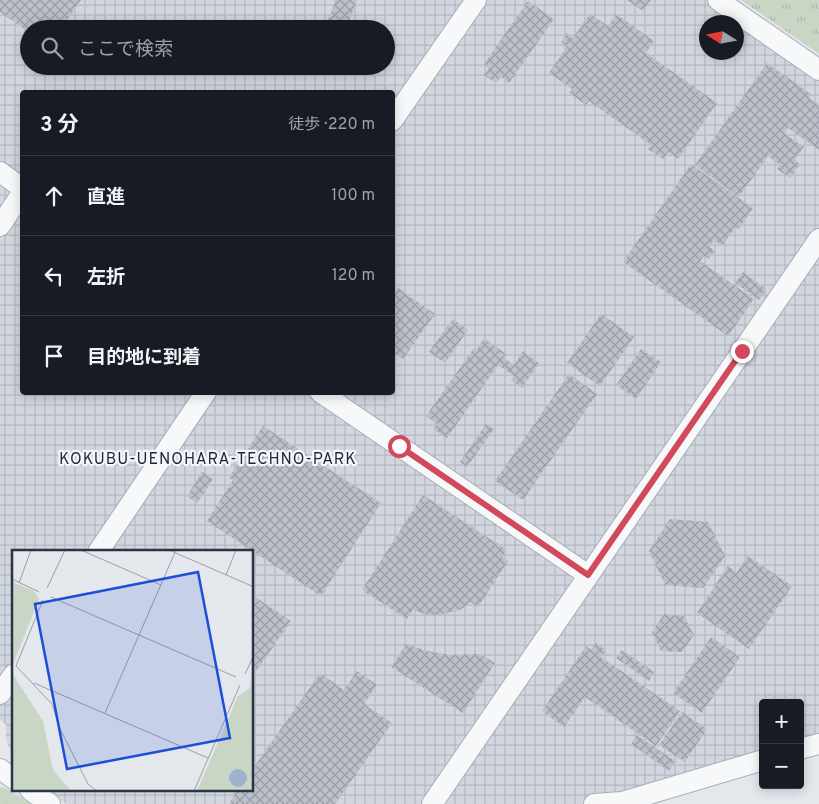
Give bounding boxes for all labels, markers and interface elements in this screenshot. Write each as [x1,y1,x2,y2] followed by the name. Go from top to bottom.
[699,15,744,60] north arrow
[20,20,395,75] search box
[38,34,66,62] icon: search
[78,38,173,62] text: ここで検索
[40,112,79,139] text: 3 分
[288,115,375,135] text: 徒歩 · 220 m
[40,182,68,210] icon: ahead
[87,186,125,210] text: 直進
[331,186,375,206] text: 100 m
[40,262,68,290] icon: left
[87,266,125,290] text: 左折
[332,266,375,286] text: 120 m
[731,340,754,363] route end
[40,342,68,370] icon: arrive
[87,346,201,370] text: 目的地に到着
[388,435,411,458] route start
[59,450,357,470] district label: KOKUBU-UENOHARA-TECHNO-PARK
[12,550,254,792] inset map
[759,699,804,789] map controls
[759,699,804,744] button: +
[759,744,804,789] button: −

